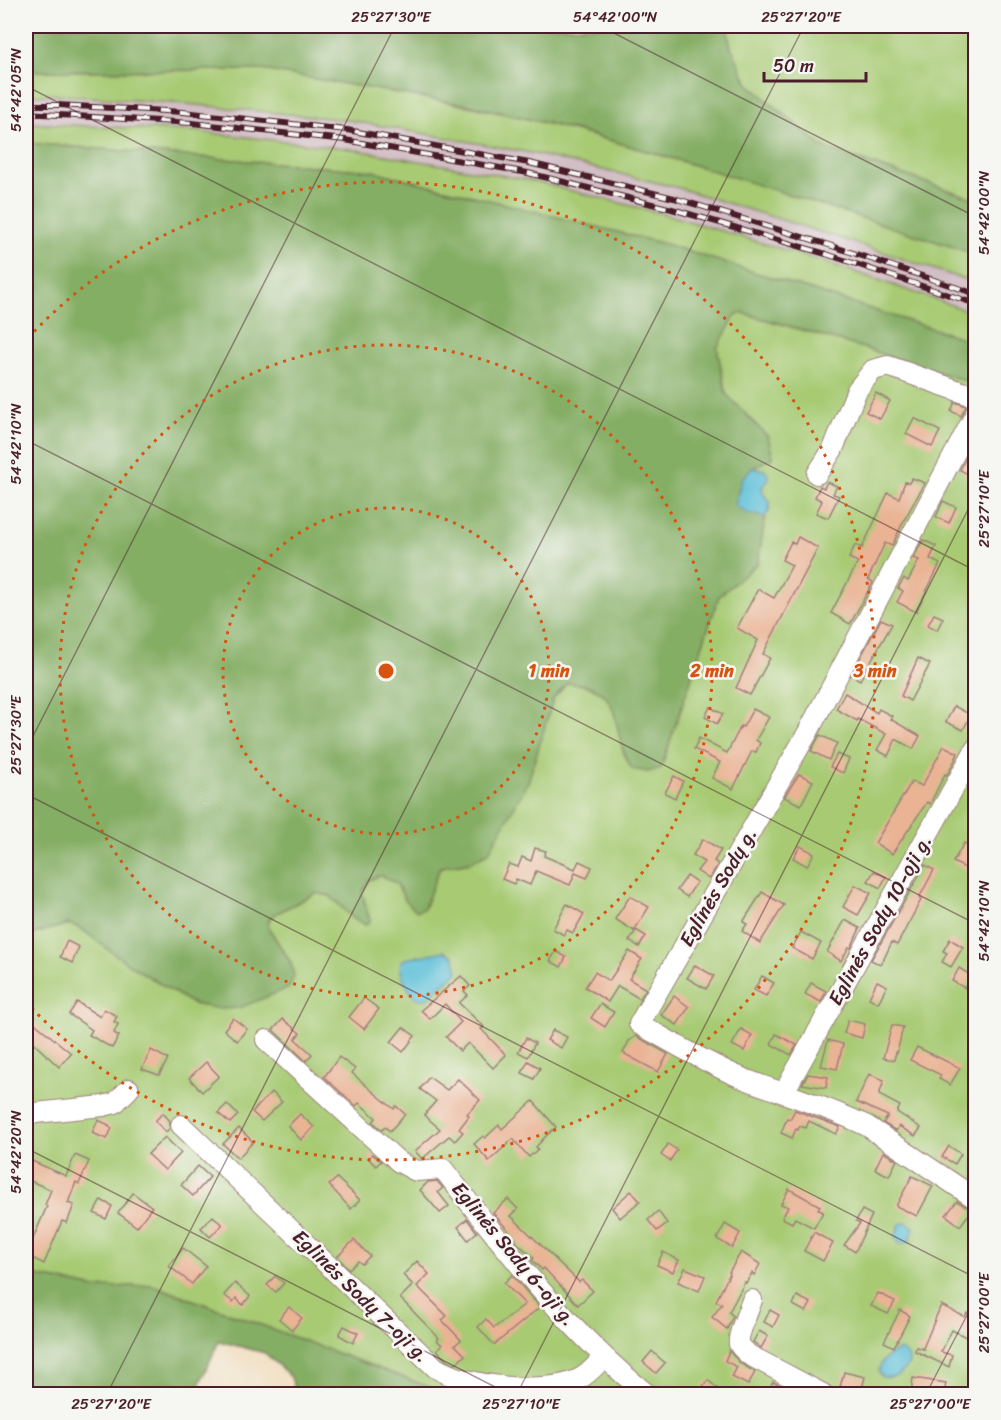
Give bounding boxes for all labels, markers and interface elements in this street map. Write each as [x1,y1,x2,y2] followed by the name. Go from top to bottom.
[351,4,432,30] text: 25°27'30"E
[573,4,658,30] text: 54°42'00"N
[761,4,843,30] text: 25°27'20"E
[764,45,866,83] scale bar
[3,47,29,132] text: 54°42'05"N
[773,50,814,82] text: 50 m
[971,170,997,255] text: 54°42'00"N
[3,403,29,485] text: 54°42'10"N
[971,469,997,548] text: 25°27'10"E
[529,655,570,687] text: 1 min
[689,655,734,687] text: 2 min
[852,655,897,687] text: 3 min
[376,661,396,681] centre of rings
[3,694,29,775] text: 25°27'30"E
[670,821,766,953] street label: Eglinės Sodų g.
[818,828,942,1012] street label: Eglinės Sodų 10-oji g.
[971,880,997,962] text: 54°42'10"N
[3,1110,29,1194] text: 54°42'20"N
[443,1174,585,1334] street label: Eglinės Sodų 6-oji g.
[284,1221,438,1371] street label: Eglinės Sodų 7-oji g.
[971,1271,997,1353] text: 25°27'00"E
[71,1391,153,1417] text: 25°27'20"E
[482,1391,561,1417] text: 25°27'10"E
[890,1391,972,1417] text: 25°27'00"E

